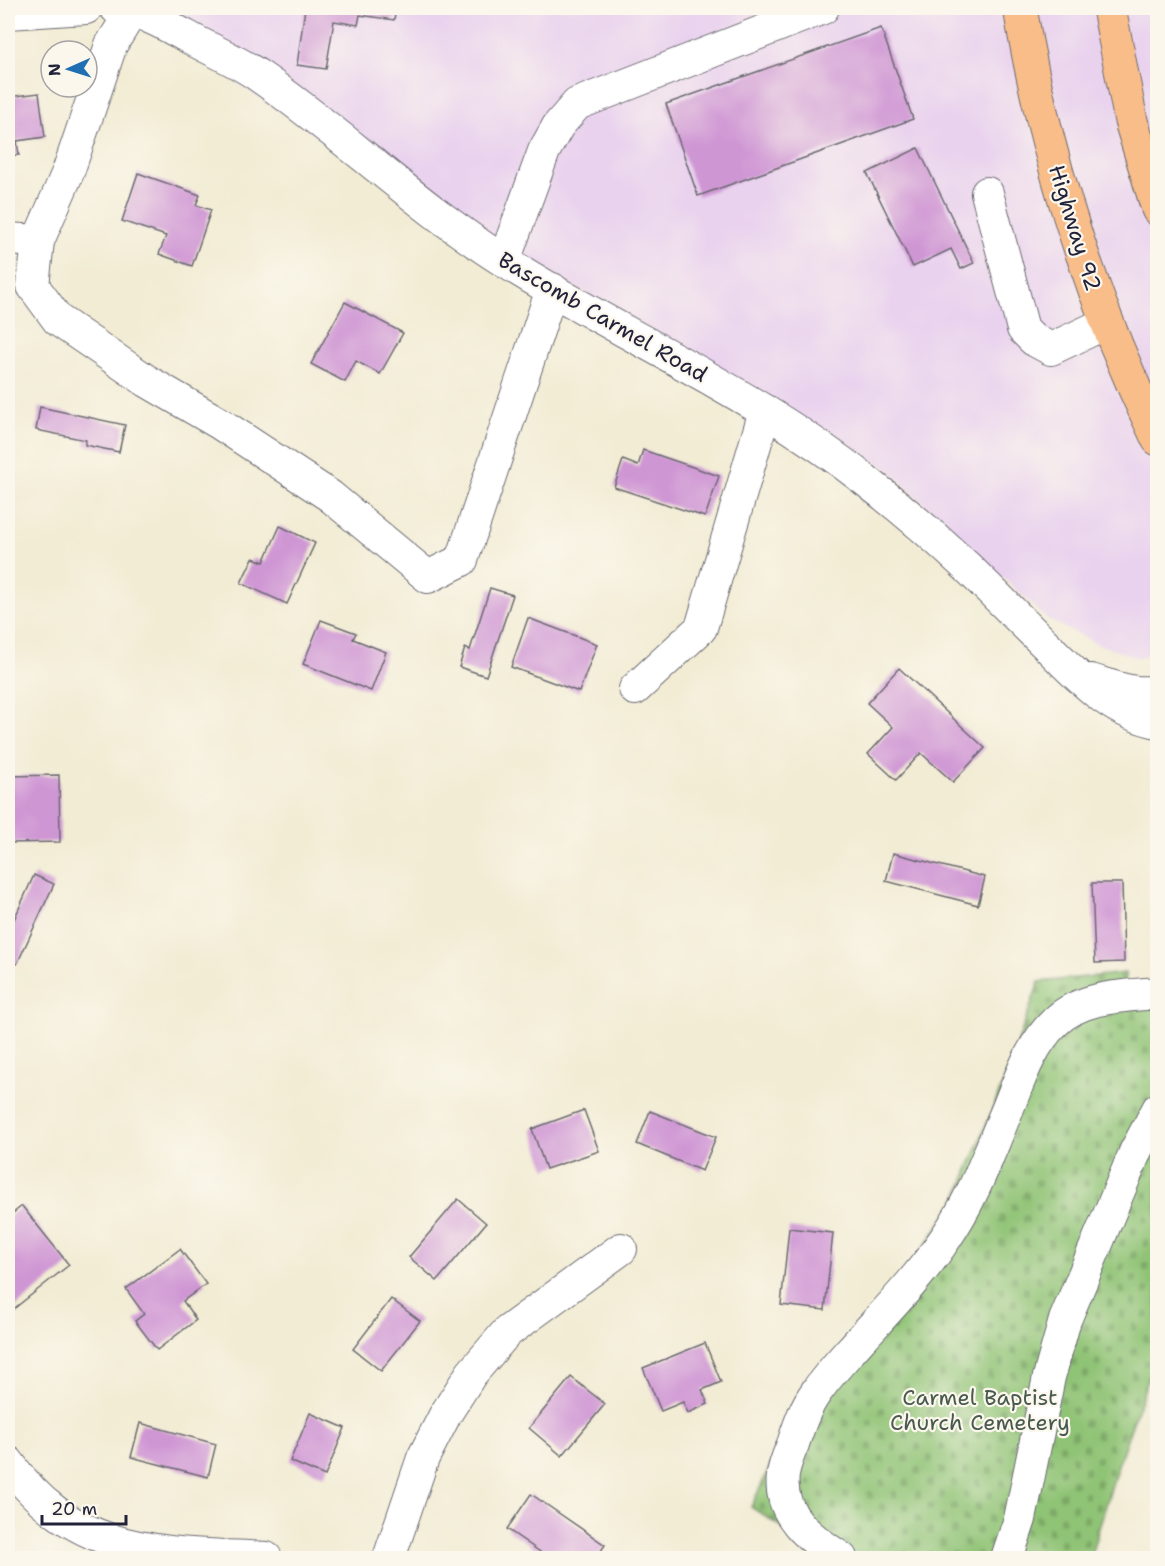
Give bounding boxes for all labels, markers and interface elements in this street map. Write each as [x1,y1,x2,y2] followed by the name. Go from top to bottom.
[39,39,99,99] north arrow
[44,63,65,77] text: N
[1042,161,1108,295] street label: Highway 92
[493,245,713,389] street label: Bascomb Carmel Road
[890,1383,1070,1437] park label: Carmel Baptist Church Cemetery
[42,1488,126,1526] scale bar
[51,1497,97,1521] text: 20 m

